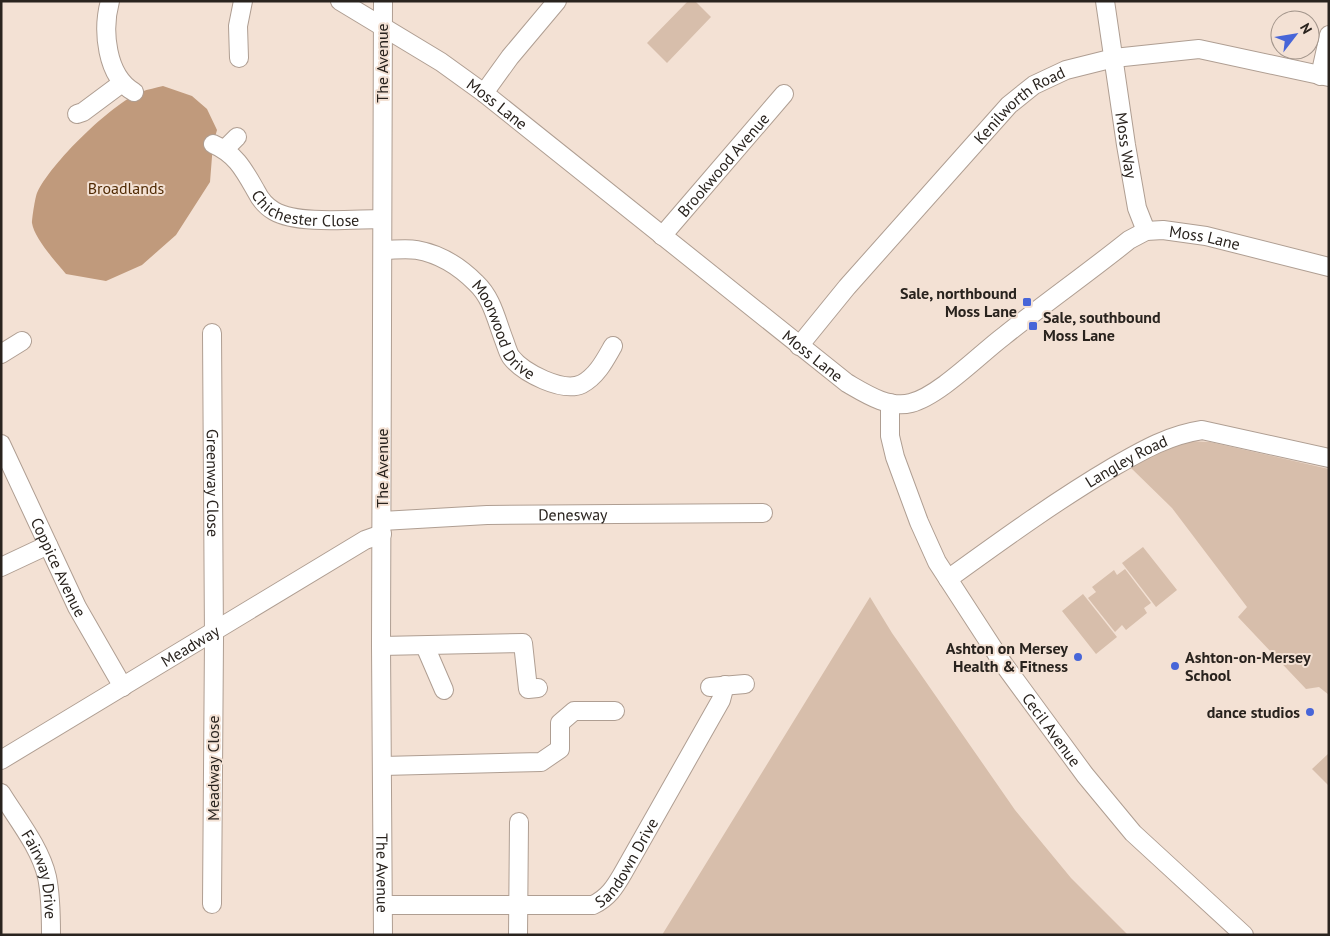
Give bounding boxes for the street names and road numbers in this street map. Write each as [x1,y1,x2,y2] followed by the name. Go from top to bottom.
[372,23,392,103] street label: The Avenue
[969,62,1068,148] street label: Kenilworth Road
[463,74,532,134] street label: Moss Lane
[673,109,773,221] street label: Brookwood Avenue
[1111,111,1142,181] street label: Moss Way
[247,186,360,230] street label: Chichester Close
[1168,221,1242,254] street label: Moss Lane
[468,275,539,384] street label: Moorwood Drive
[779,326,847,386] street label: Moss Lane
[372,428,392,508] street label: The Avenue
[203,429,223,537] street label: Greenway Close
[1081,431,1170,492] street label: Langley Road
[538,504,608,525] street label: Denesway
[27,514,91,621] street label: Coppice Avenue
[157,620,223,671] street label: Meadway
[1018,689,1085,770] street label: Cecil Avenue
[203,715,223,821] street label: Meadway Close
[591,814,662,912] street label: Sandown Drive
[17,826,61,919] street label: Fairway Drive
[372,833,393,913] street label: The Avenue

